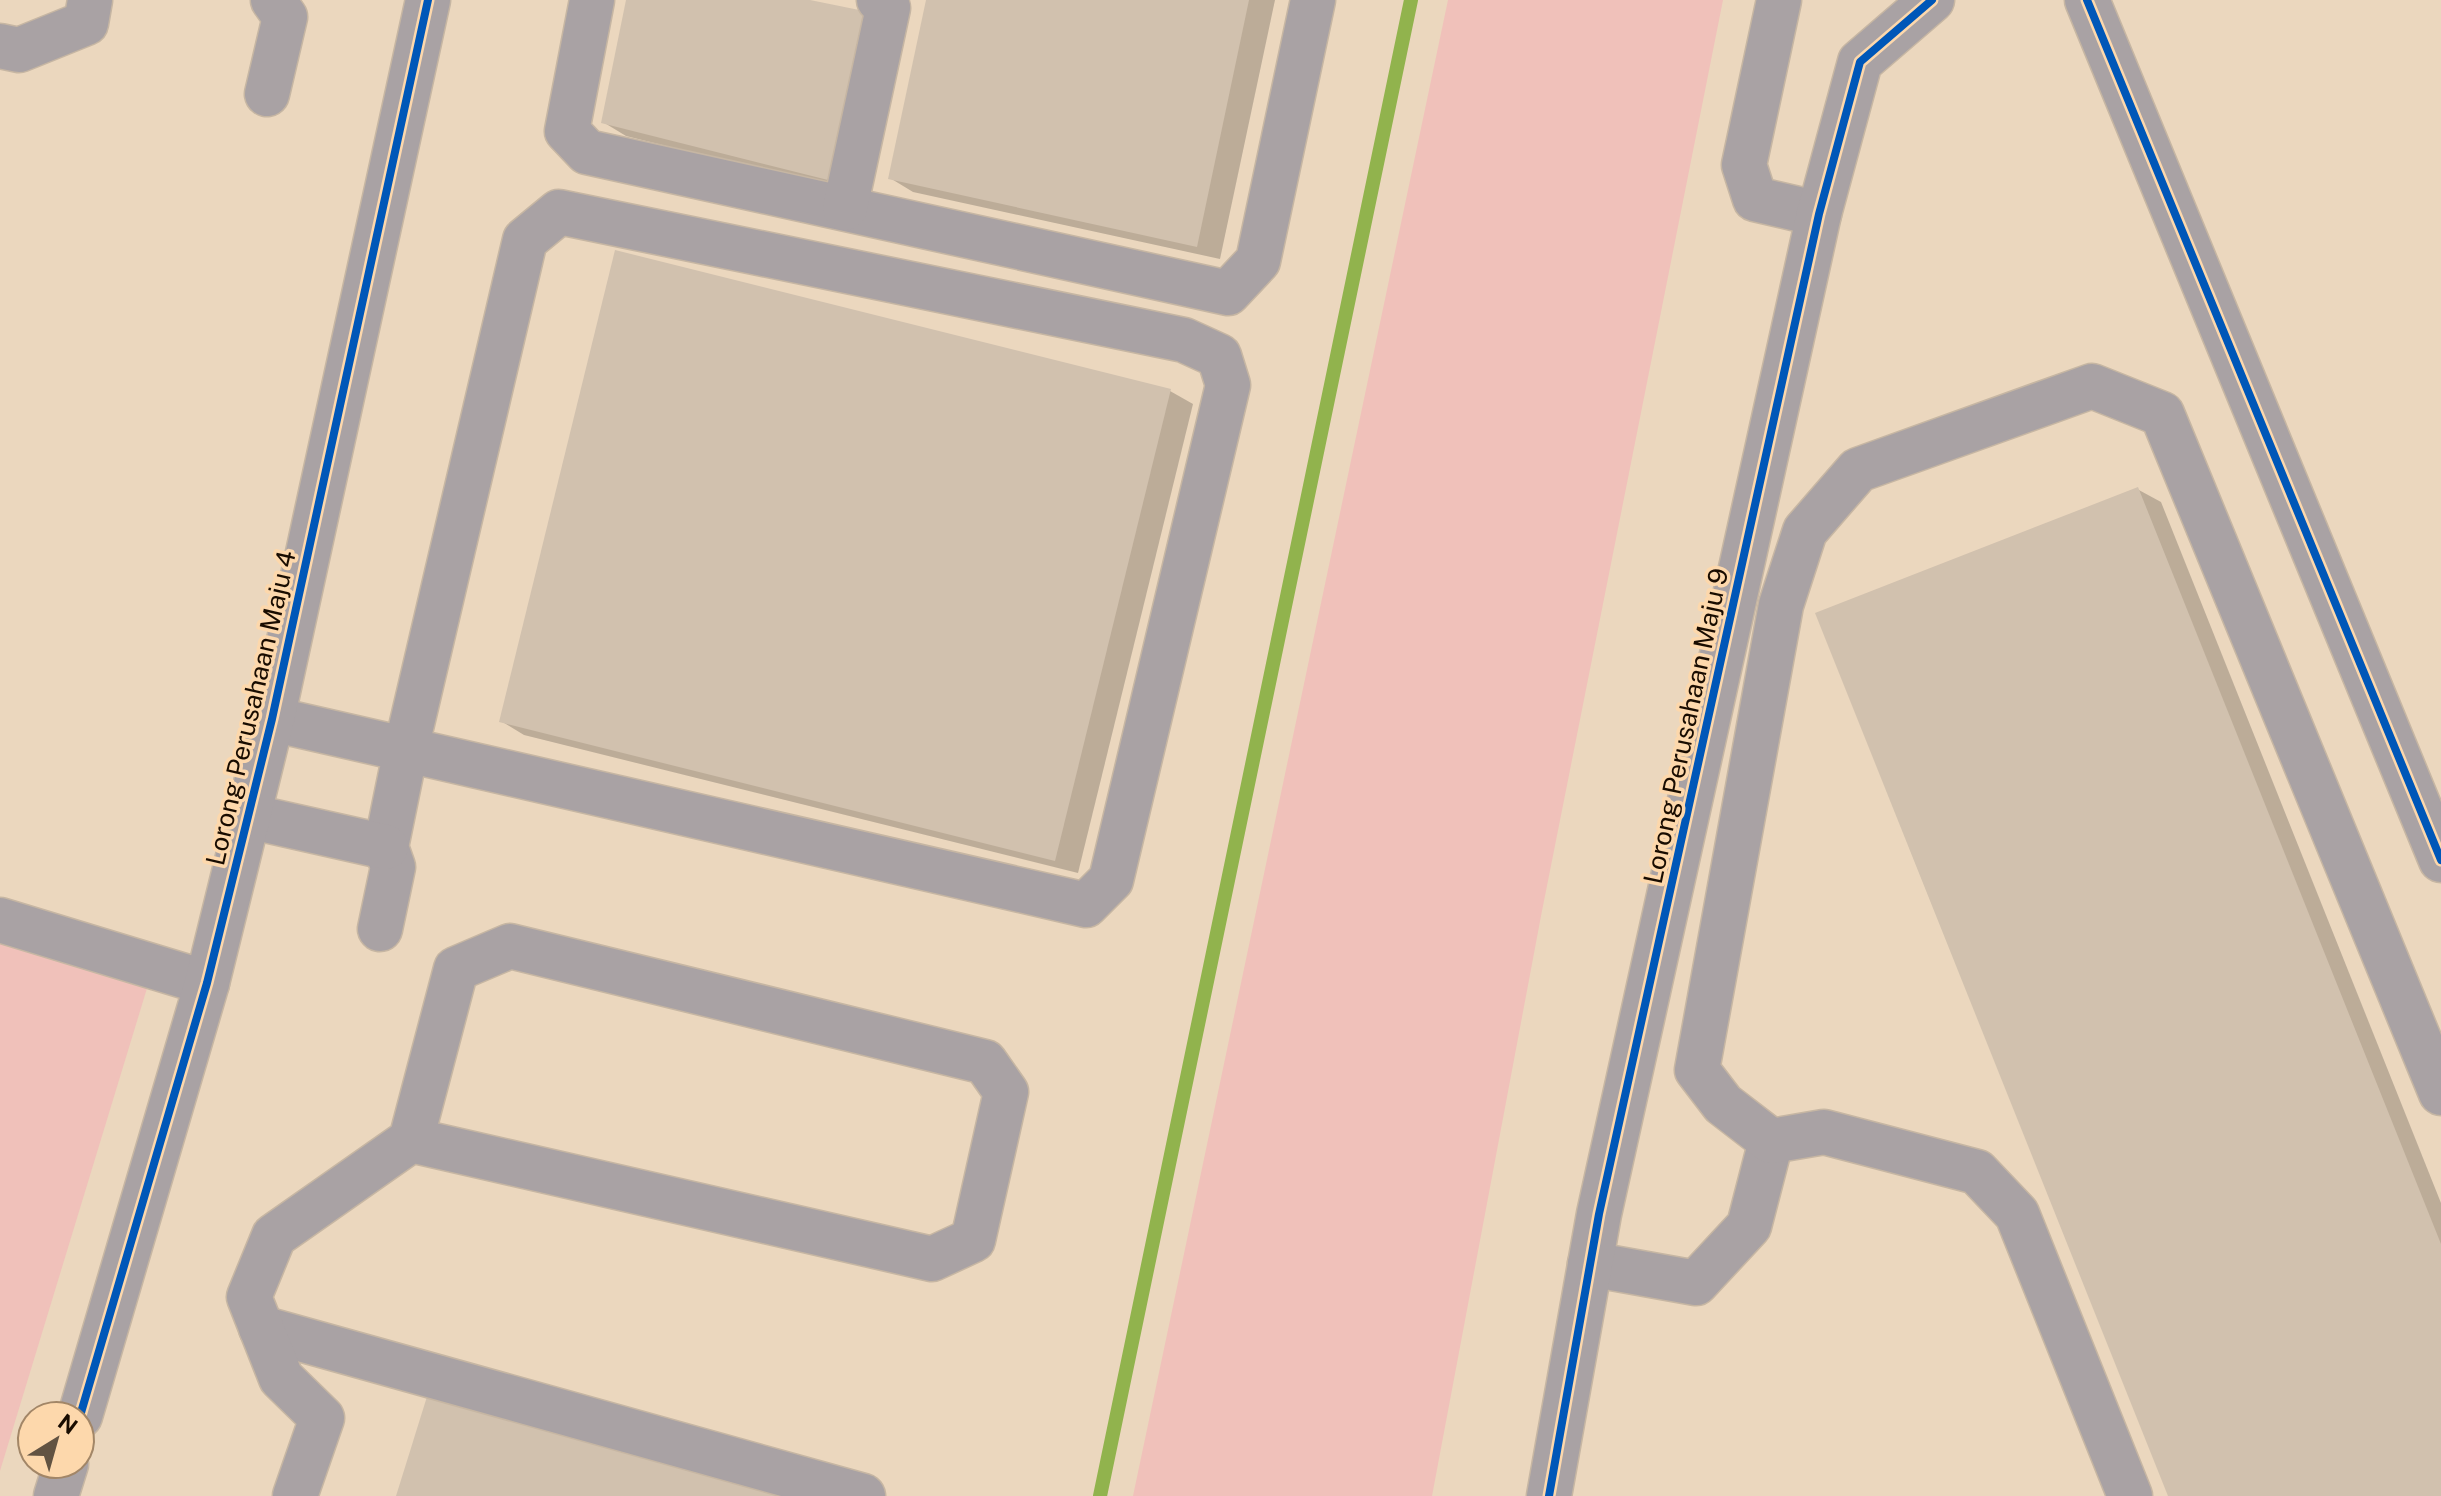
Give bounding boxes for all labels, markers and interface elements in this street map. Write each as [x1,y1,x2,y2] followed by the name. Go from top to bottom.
[199,547,302,868] street label: Lorong Perusahaan Maju 4
[1637,565,1734,887] street label: Lorong Perusahaan Maju 9
[16,1400,96,1480] north arrow
[53,1408,83,1440] text: N

